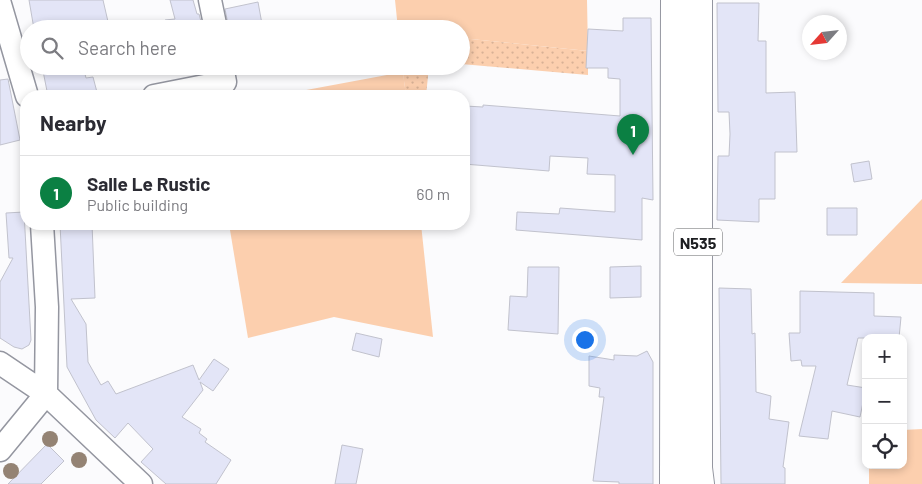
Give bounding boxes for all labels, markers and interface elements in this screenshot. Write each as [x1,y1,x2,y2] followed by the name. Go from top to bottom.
[802,15,847,60] north arrow
[20,20,470,75] search box
[38,34,66,62] icon: search
[78,36,177,59] text: Search here
[40,110,106,135] text: Nearby
[617,114,649,155] pin: 1
[87,172,211,195] text: Salle Le Rustic
[53,184,59,203] text: 1
[416,184,450,203] text: 60 m
[87,195,188,214] text: Public building
[674,228,722,256] road number: N535
[572,327,598,353] your location
[862,334,907,469] map controls
[862,334,907,379] button: +
[862,379,907,424] button: −
[862,424,907,469] button: locate

